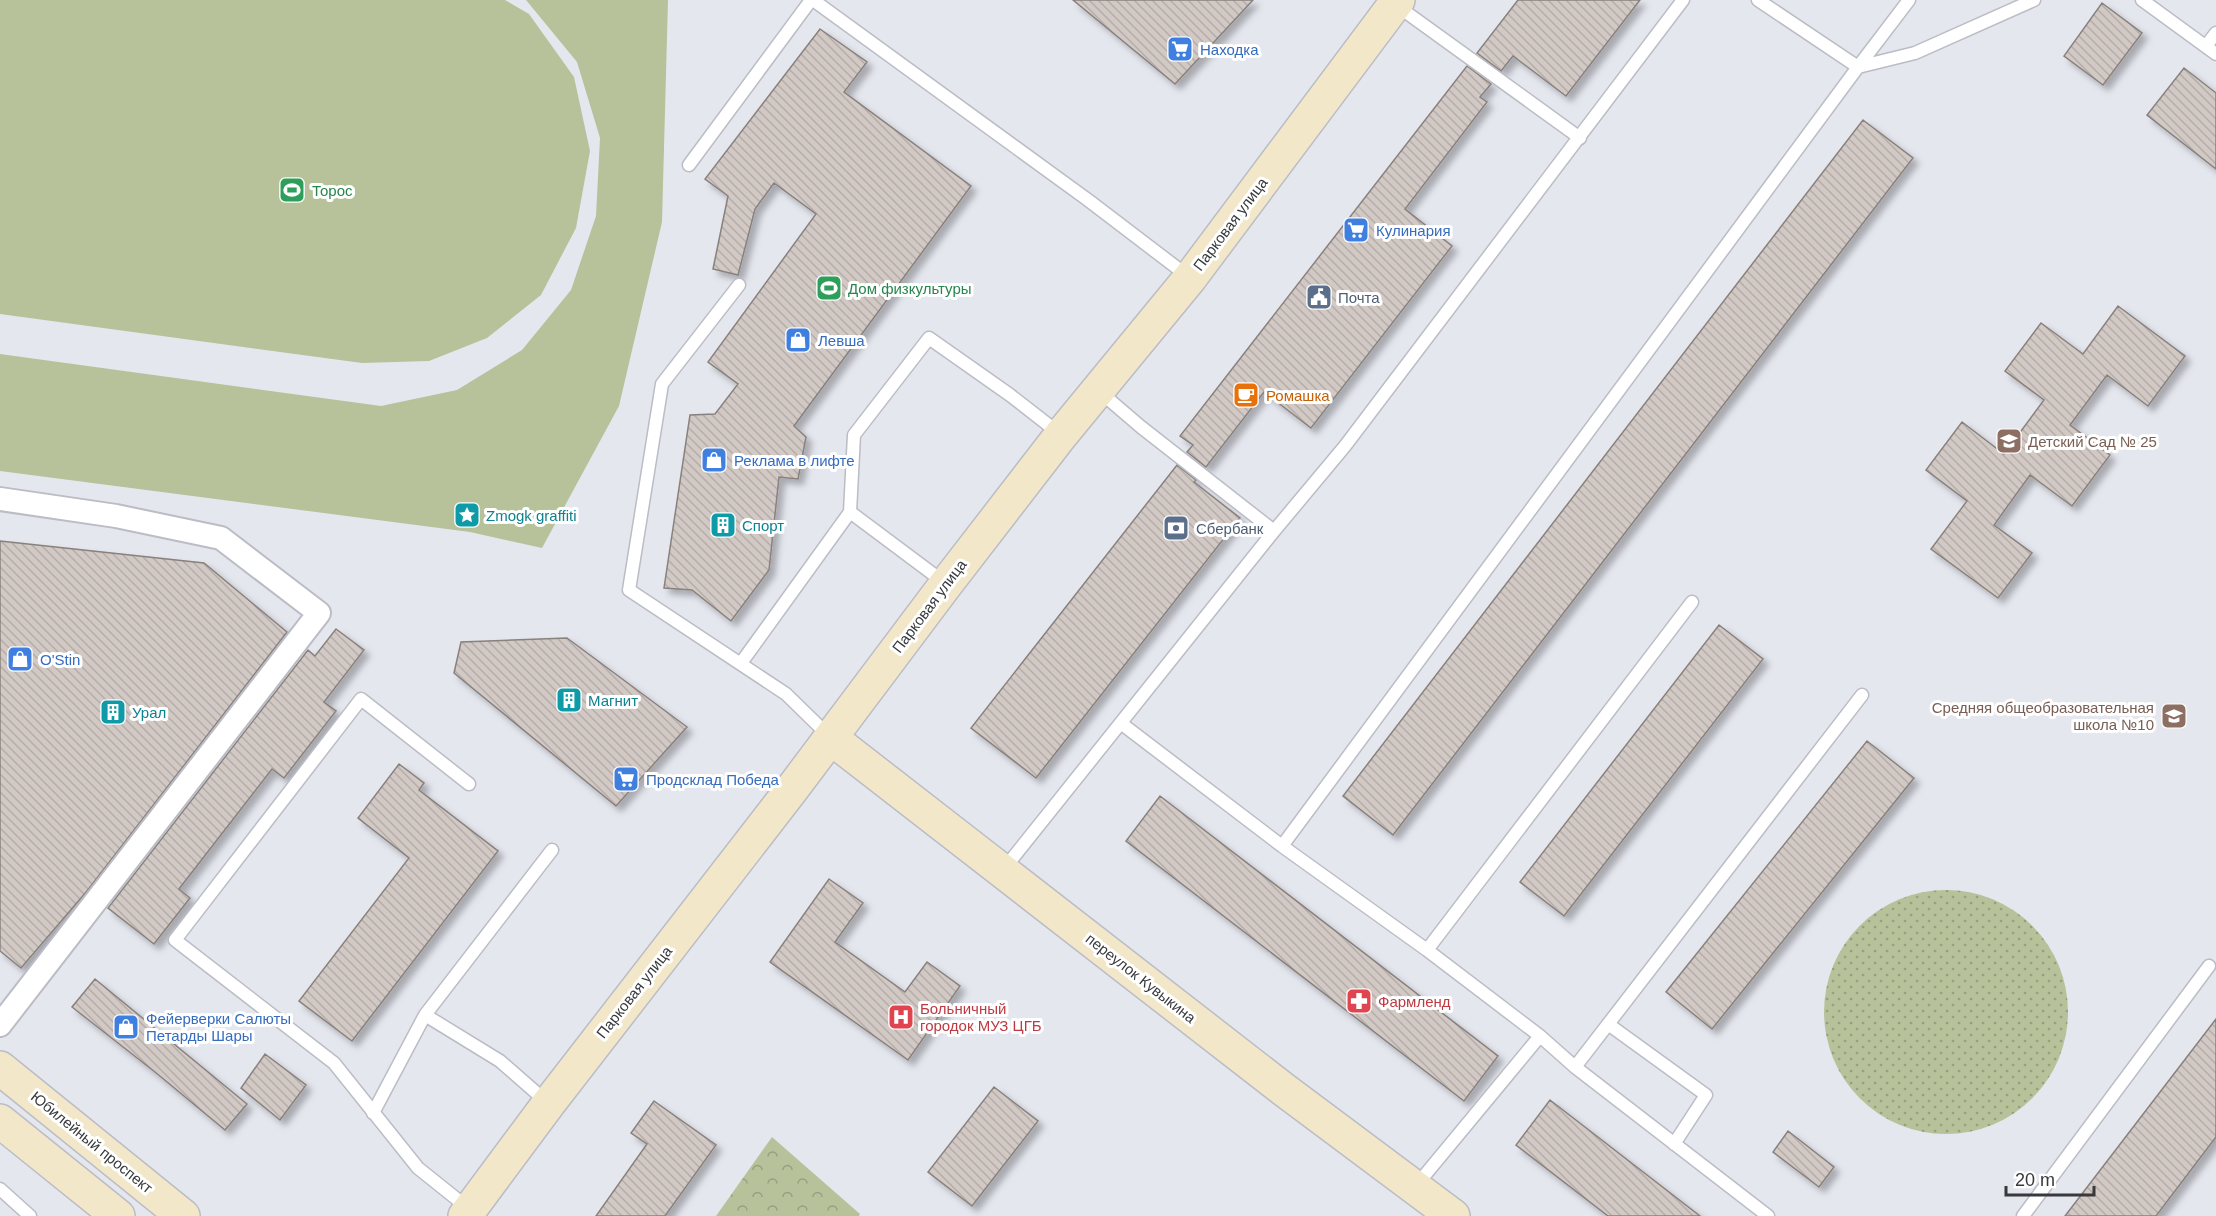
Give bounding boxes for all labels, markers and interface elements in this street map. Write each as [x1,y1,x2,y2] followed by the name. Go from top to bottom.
[1165,34,1195,64] supermarket icon: Находка
[1200,41,1259,58] place label: Находка
[1189,174,1271,274] street label: Парковая улица
[277,175,307,205] sports icon: Торос
[312,182,353,199] place label: Торос
[1341,215,1371,245] supermarket icon: Кулинария
[1376,222,1451,239] place label: Кулинария
[814,273,844,303] sports icon: Дом физкультуры
[848,280,972,297] place label: Дом физкультуры
[1304,282,1334,312] public building icon: Почта
[1338,289,1380,306] place label: Почта
[783,325,813,355] shop icon: Левша
[818,332,865,349] place label: Левша
[1231,380,1261,410] cafe icon: Ромашка
[1266,387,1330,404] place label: Ромашка
[1994,426,2024,456] school or university icon: Детский Сад № 25
[2028,433,2157,450] place label: Детский Сад № 25
[699,445,729,475] shop icon: Реклама в лифте
[734,452,855,469] place label: Реклама в лифте
[452,500,482,530] place icon: Zmogk graffiti
[486,507,577,524] place label: Zmogk graffiti
[708,510,738,540] building icon: Спорт
[1161,513,1191,543] bank icon: Сбербанк
[742,517,784,534] place label: Спорт
[1196,520,1264,537] place label: Сбербанк
[888,556,970,656] street label: Парковая улица
[5,644,35,674] shop icon: O'Stin
[40,651,80,668] place label: O'Stin
[554,685,584,715] building icon: Магнит
[588,692,638,709] place label: Магнит
[98,697,128,727] building icon: Урал
[1932,699,2154,733] place label: Средняя общеобразовательная школа №10
[2159,701,2189,731] school or university icon: Средняя общеобразовательная школа №10
[132,704,166,721] place label: Урал
[611,764,641,794] supermarket icon: Продсклад Победа
[646,771,779,788] place label: Продсклад Победа
[1083,930,1200,1027] street label: переулок Кувыкина
[593,942,676,1041] street label: Парковая улица
[1344,986,1374,1016] pharmacy icon: Фармленд
[1378,993,1451,1010] place label: Фармленд
[920,1000,1042,1034] place label: Больничный городок МУЗ ЦГБ
[886,1002,916,1032] hospital icon: Больничный городок МУЗ ЦГБ
[146,1010,291,1044] place label: Фейерверки Салюты Петарды Шары
[111,1012,141,1042] shop icon: Фейерверки Салюты Петарды Шары
[28,1088,156,1196] street label: Юбилейный проспект
[2006,1159,2094,1197] scale bar
[2015,1170,2055,1190] text: 20 m

